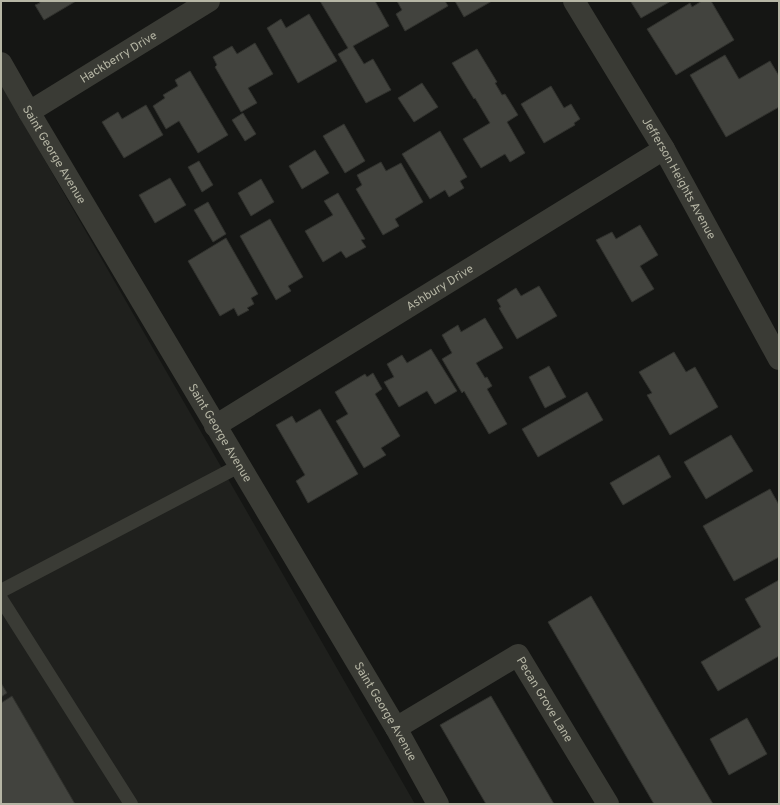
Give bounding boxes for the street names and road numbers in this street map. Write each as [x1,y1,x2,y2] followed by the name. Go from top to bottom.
[77,28,160,88] street label: Hackberry Drive
[18,103,89,207] street label: Saint George Avenue
[638,114,719,243] street label: Jefferson Heights Avenue
[403,261,477,315] street label: Ashbury Drive
[184,381,255,486] street label: Saint George Avenue
[512,654,576,746] street label: Pecan Grove Lane
[350,659,420,764] street label: Saint George Avenue

